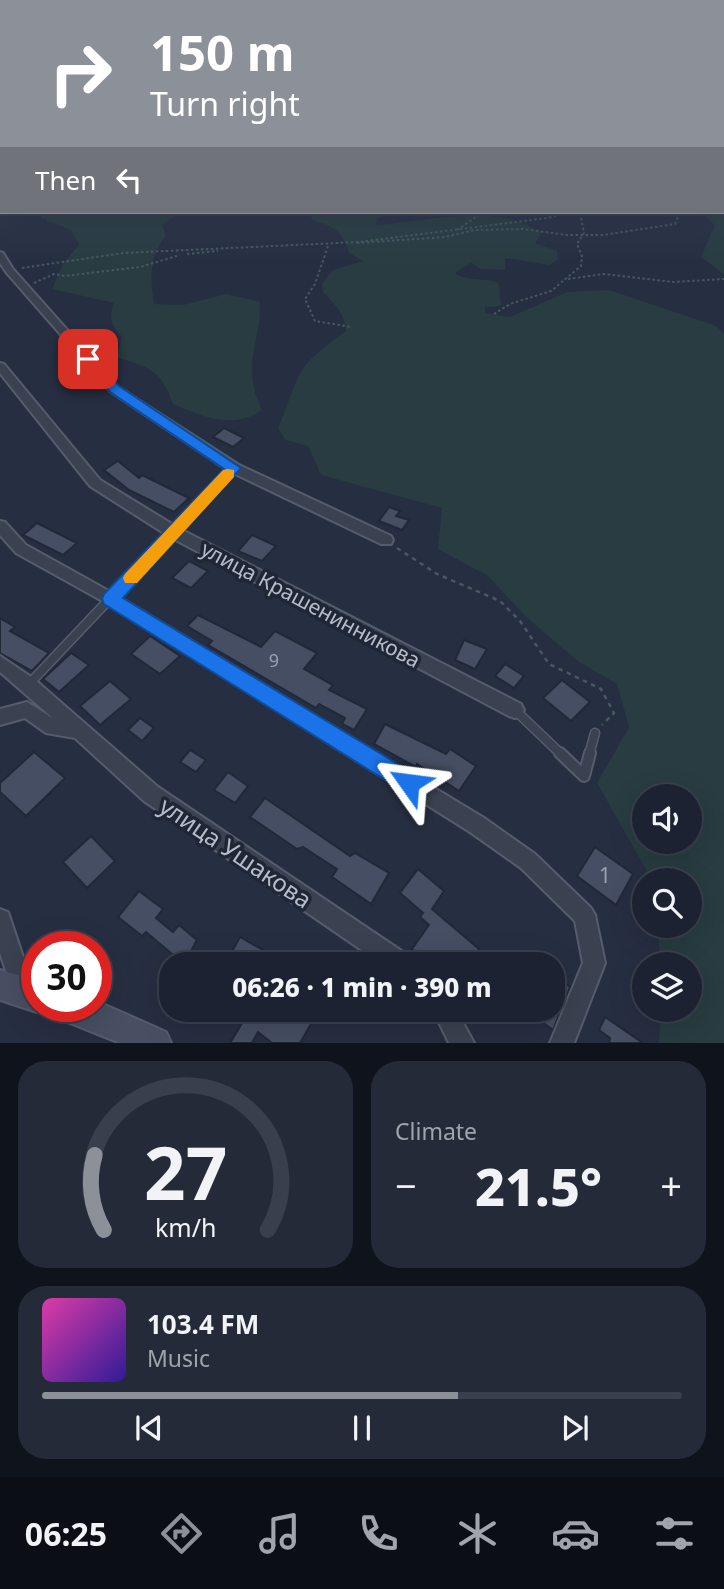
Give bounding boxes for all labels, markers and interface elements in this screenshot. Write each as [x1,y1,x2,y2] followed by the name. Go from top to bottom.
[150,19,295,85] text: 150 m
[35,28,126,119] icon: right
[150,82,300,125] text: Turn right
[110,161,148,199] icon: left
[35,162,96,198] text: Then
[58,329,118,389] pin
[69,340,107,378] icon: arrive
[197,534,425,674] street label: улица Крашенинникова
[269,648,279,672] house number: 9
[372,746,446,820] position arrow
[632,784,702,1022] map controls
[632,784,702,854] button: sound
[153,789,319,915] street label: улица Ушакова
[599,861,611,889] house number: 1
[632,868,702,938] button: search
[21,931,112,1022] speed limit sign: 30
[632,952,702,1022] button: layers
[232,969,492,1005] text: 06:26 · 1 min · 390 m
[395,1115,477,1147] text: Climate
[144,1123,227,1222] text: 27
[475,1150,602,1221] text: 21.5°
[395,1159,417,1211] text: −
[660,1159,682,1211] text: +
[155,1210,216,1244] text: km/h
[147,1306,259,1342] text: 103.4 FM
[147,1342,210,1374] text: Music
[130,1409,168,1447] icon: previous
[343,1409,381,1447] icon: pause
[556,1409,594,1447] icon: next
[157,1509,206,1558] icon: directions
[255,1509,304,1558] icon: music
[354,1509,403,1558] icon: phone
[453,1509,502,1558] icon: climate
[551,1509,600,1558] icon: car
[650,1509,699,1558] icon: filters
[25,1512,107,1555] text: 06:25

